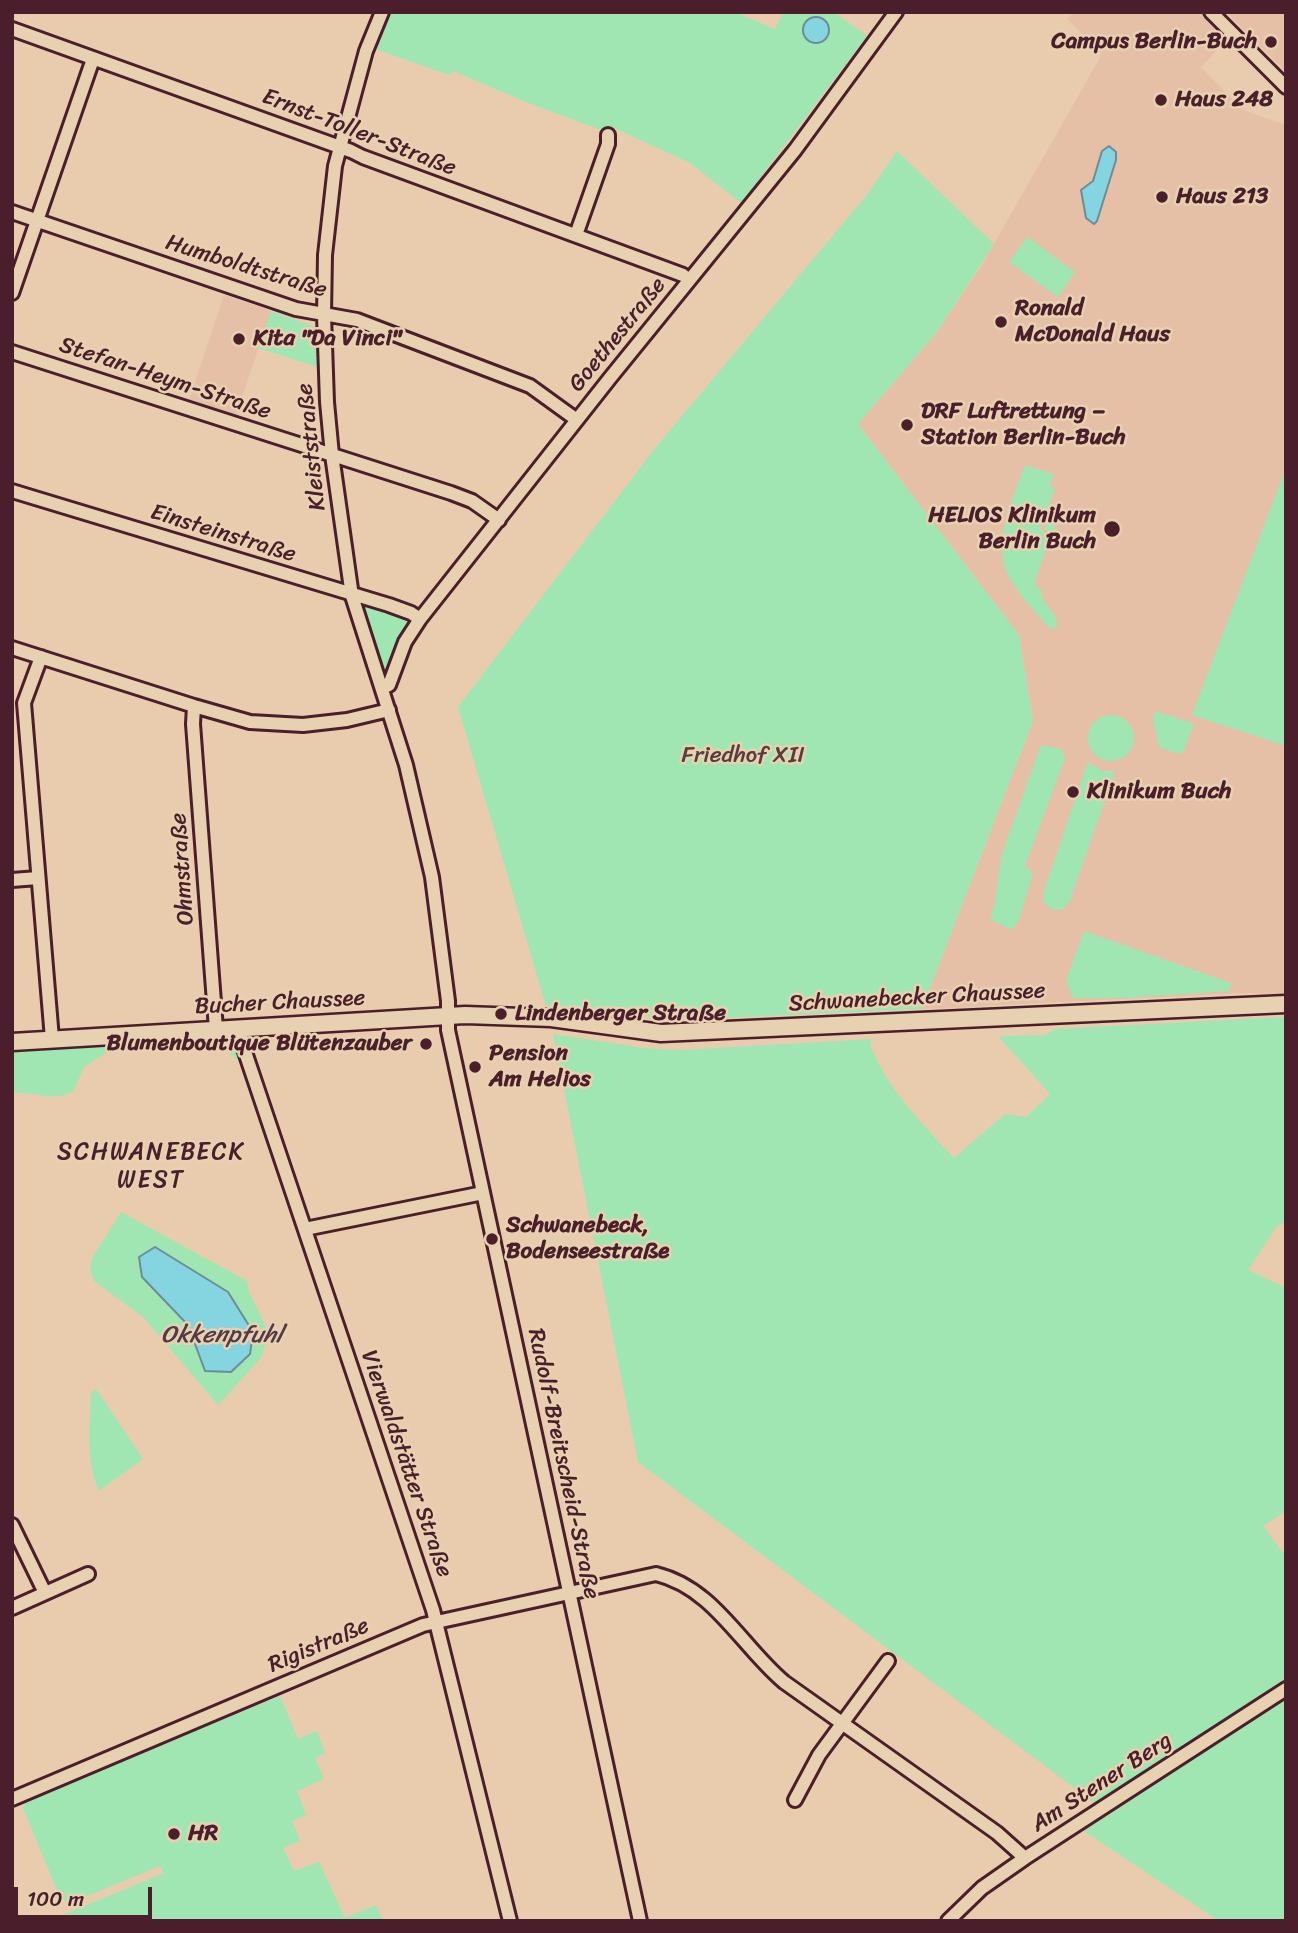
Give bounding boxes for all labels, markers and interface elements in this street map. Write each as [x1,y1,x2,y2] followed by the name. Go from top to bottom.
[1051,28,1257,56] place label: Campus Berlin-Buch
[1263,34,1279,50] marker: Campus Berlin-Buch
[258,83,460,183] street label: Ernst-Toller-Straße
[1175,86,1273,114] place label: Haus 248
[1153,92,1169,108] marker: Haus 248
[1176,183,1268,211] place label: Haus 213
[1154,189,1170,205] marker: Haus 213
[162,229,330,305] street label: Humboldtstraße
[563,272,673,398] street label: Goethestraße
[1015,295,1170,349] place label: Ronald McDonald Haus
[993,314,1009,330] marker: Ronald McDonald Haus
[253,325,401,353] place label: Kita "Da Vinci"
[231,331,247,347] marker: Kita "Da Vinci"
[56,332,274,426] street label: Stefan-Heym-Straße
[292,382,332,512] street label: Kleiststraße
[921,398,1125,452] place label: DRF Luftrettung – Station Berlin-Buch
[899,417,915,433] marker: DRF Luftrettung – Station Berlin-Buch
[147,499,299,569] street label: Einsteinstraße
[928,502,1096,556] place label: HELIOS Klinikum Berlin Buch
[1102,519,1122,539] marker: HELIOS Klinikum Berlin Buch
[681,742,805,770] park label: Friedhof XII
[1087,778,1231,806] place label: Klinikum Buch
[1065,784,1081,800] marker: Klinikum Buch
[165,812,201,926] street label: Ohmstraße
[788,977,1046,1019] street label: Schwanebecker Chaussee
[194,985,366,1021] street label: Bucher Chaussee
[515,1000,726,1028] place label: Lindenberger Straße
[493,1006,509,1022] marker: Lindenberger Straße
[106,1030,412,1058] place label: Blumenboutique Blütenzauber
[418,1036,434,1052] marker: Blumenboutique Blütenzauber
[489,1040,591,1094] place label: Pension Am Helios
[467,1059,483,1075] marker: Pension Am Helios
[57,1139,245,1195] district label: SCHWANEBECK WEST
[506,1212,669,1266] place label: Schwanebeck, Bodenseestraße
[484,1231,500,1247] marker: Schwanebeck, Bodenseestraße
[161,1322,283,1350] water label: Okkenpfuhl
[521,1326,605,1602] street label: Rudolf-Breitscheid-Straße
[354,1347,458,1581] street label: Vierwaldstätter Straße
[264,1612,374,1680] street label: Rigistraße
[1027,1727,1177,1839] street label: Am Stener Berg
[188,1820,218,1848] place label: HR
[166,1826,182,1842] marker: HR
[18,1874,156,1918] scale bar
[27,1880,84,1918] text: 100 m

